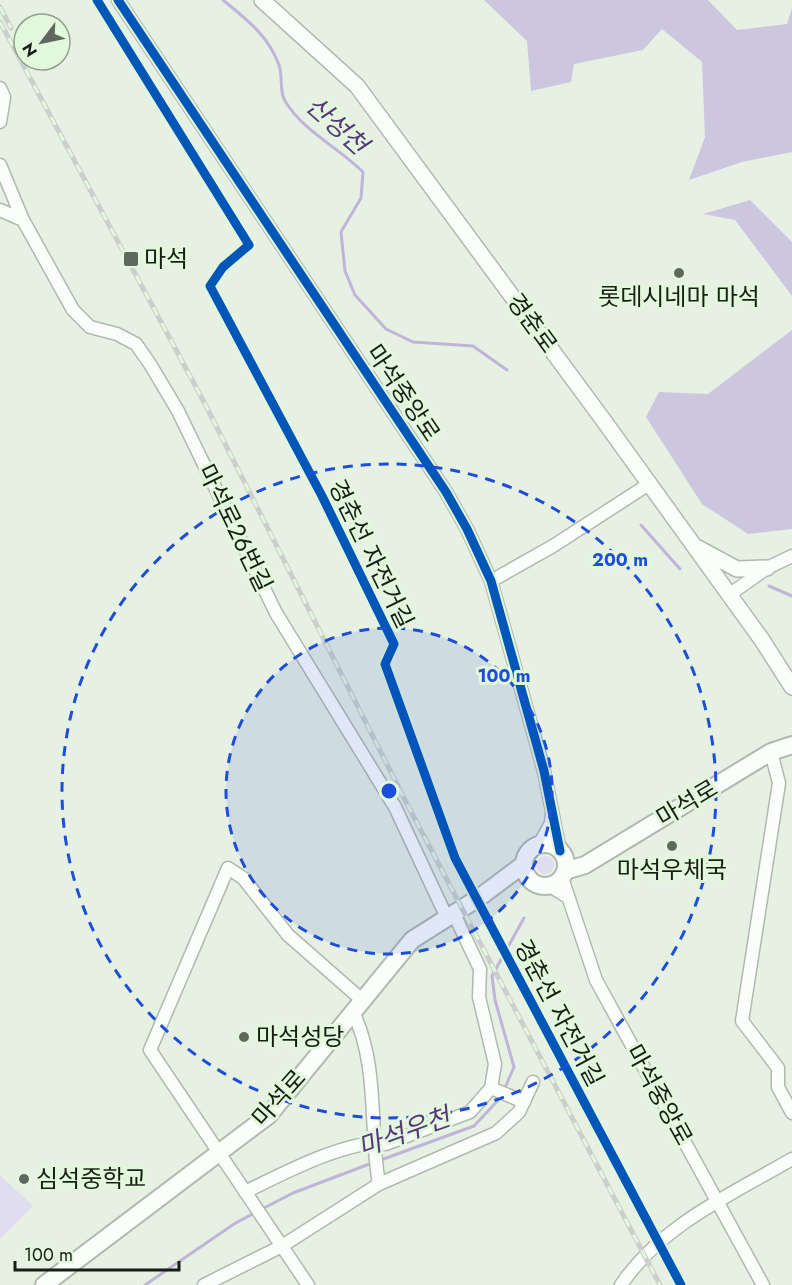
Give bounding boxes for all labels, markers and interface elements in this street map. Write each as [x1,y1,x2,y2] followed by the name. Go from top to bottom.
[12,12,72,72] north arrow
[17,38,43,61] text: N
[298,87,379,165] water label: 산성천
[144,241,188,276] place label: 마석
[122,250,140,268] marker: 마석
[672,266,686,280] marker: 롯데시네마 마석
[598,279,760,314] place label: 롯데시네마 마석
[499,286,566,360] street label: 경춘로
[358,337,449,448] street label: 마석중앙로
[189,458,281,597] street label: 마석로26번길
[320,473,423,634] street label: 경춘선 자전거길
[592,547,648,573] text: 200 m
[477,663,531,689] text: 100 m
[649,771,724,835] street label: 마석로
[379,781,399,801] centre of rings
[665,839,679,853] marker: 마석우체국
[617,852,727,887] place label: 마석우체국
[506,933,613,1092] street label: 경춘선 자전거길
[256,1019,344,1054] place label: 마석성당
[237,1030,251,1044] marker: 마석성당
[617,1038,702,1152] street label: 마석중앙로
[243,1061,314,1134] street label: 마석로
[353,1097,458,1166] water label: 마석우천
[36,1161,146,1196] place label: 심석중학교
[17,1172,31,1186] marker: 심석중학교
[15,1234,178,1272] scale bar
[24,1242,73,1268] text: 100 m

